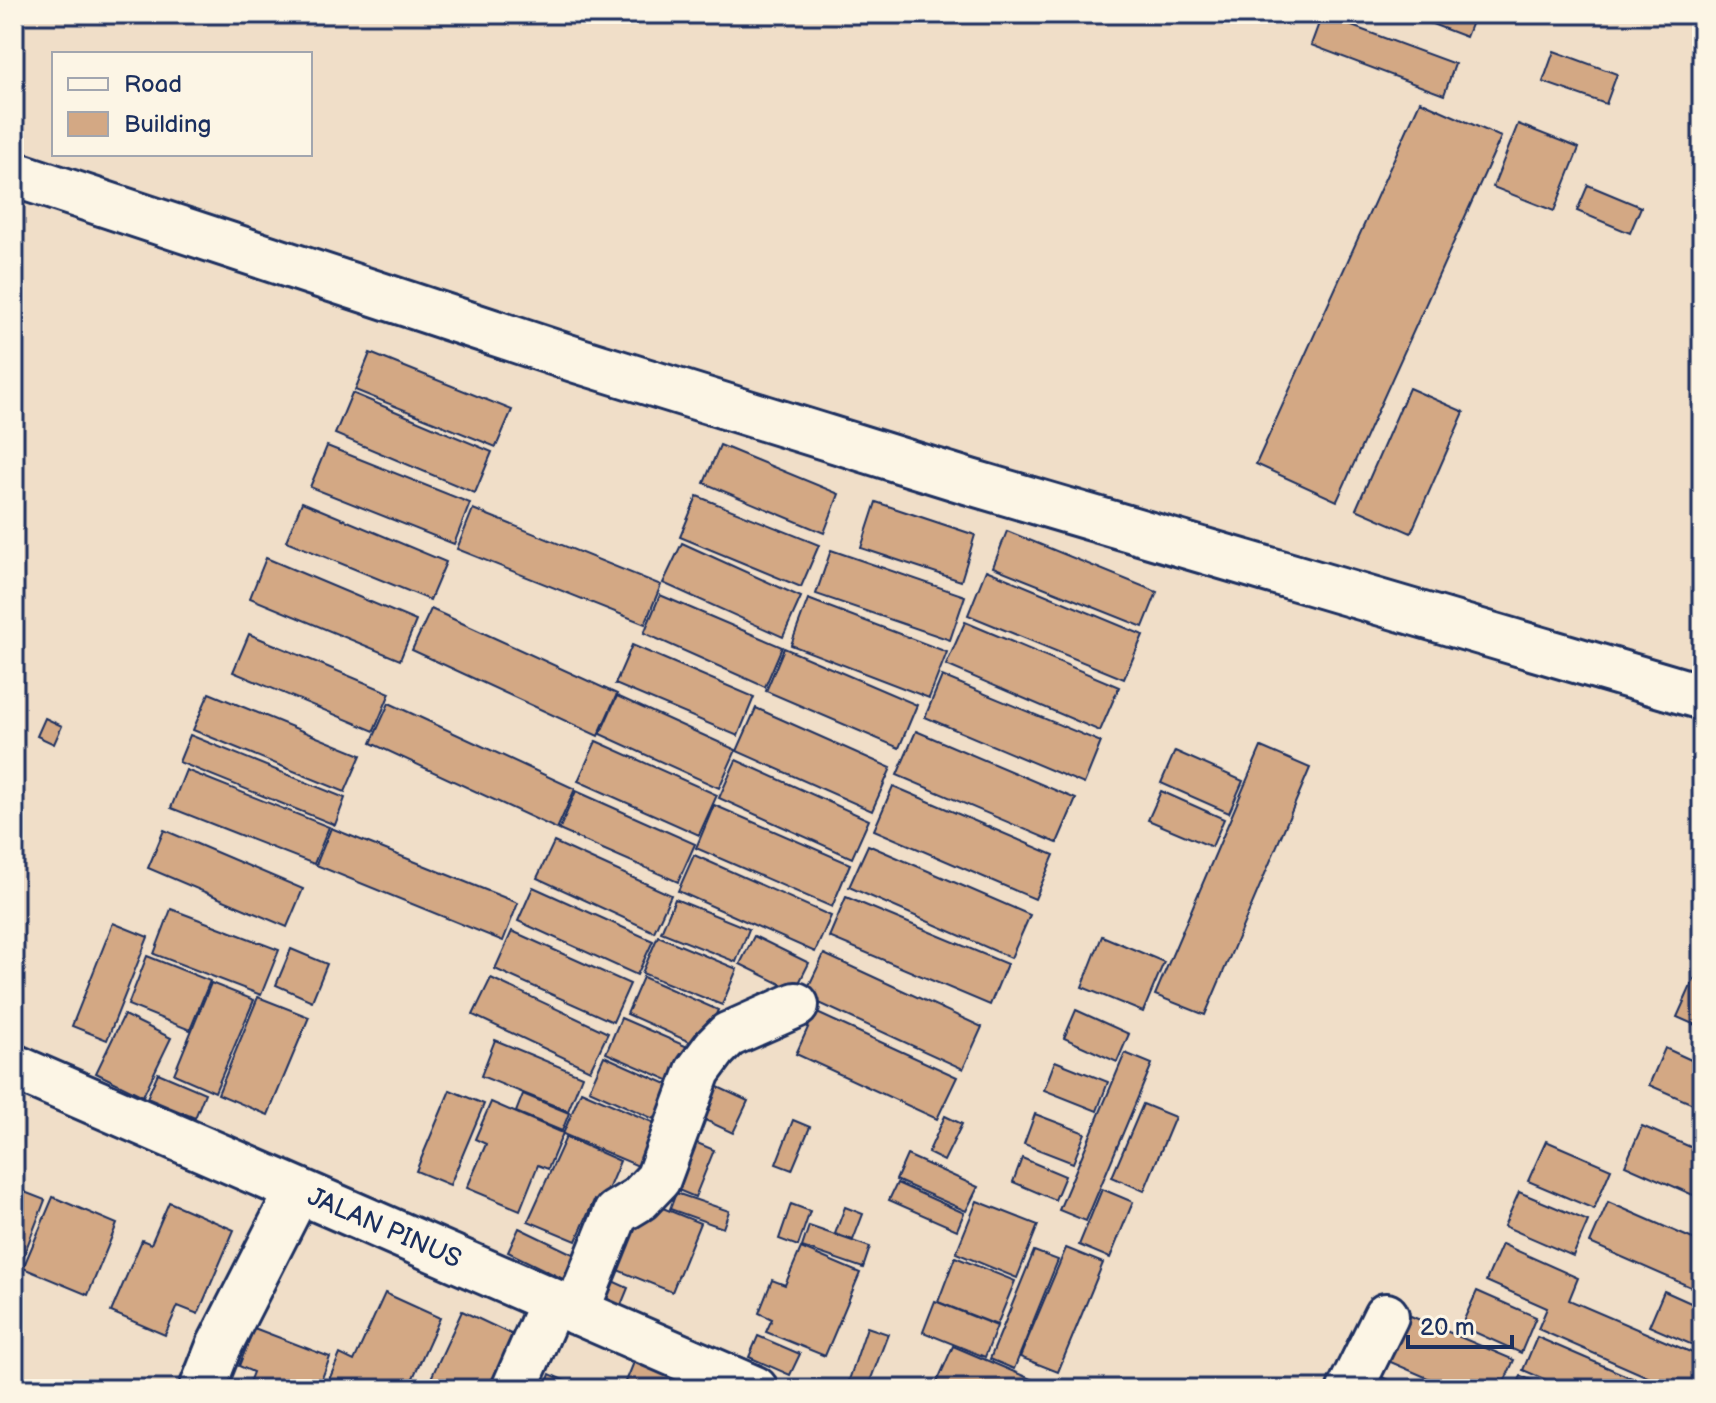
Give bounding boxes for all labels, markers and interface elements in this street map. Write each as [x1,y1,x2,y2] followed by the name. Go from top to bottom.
[52,52,312,156] legend
[124,70,182,99] text: Road
[124,110,211,139] text: Building
[303,1181,466,1275] street label: JALAN PINUS
[1408,1299,1512,1349] scale bar
[1420,1313,1475,1342] text: 20 m

